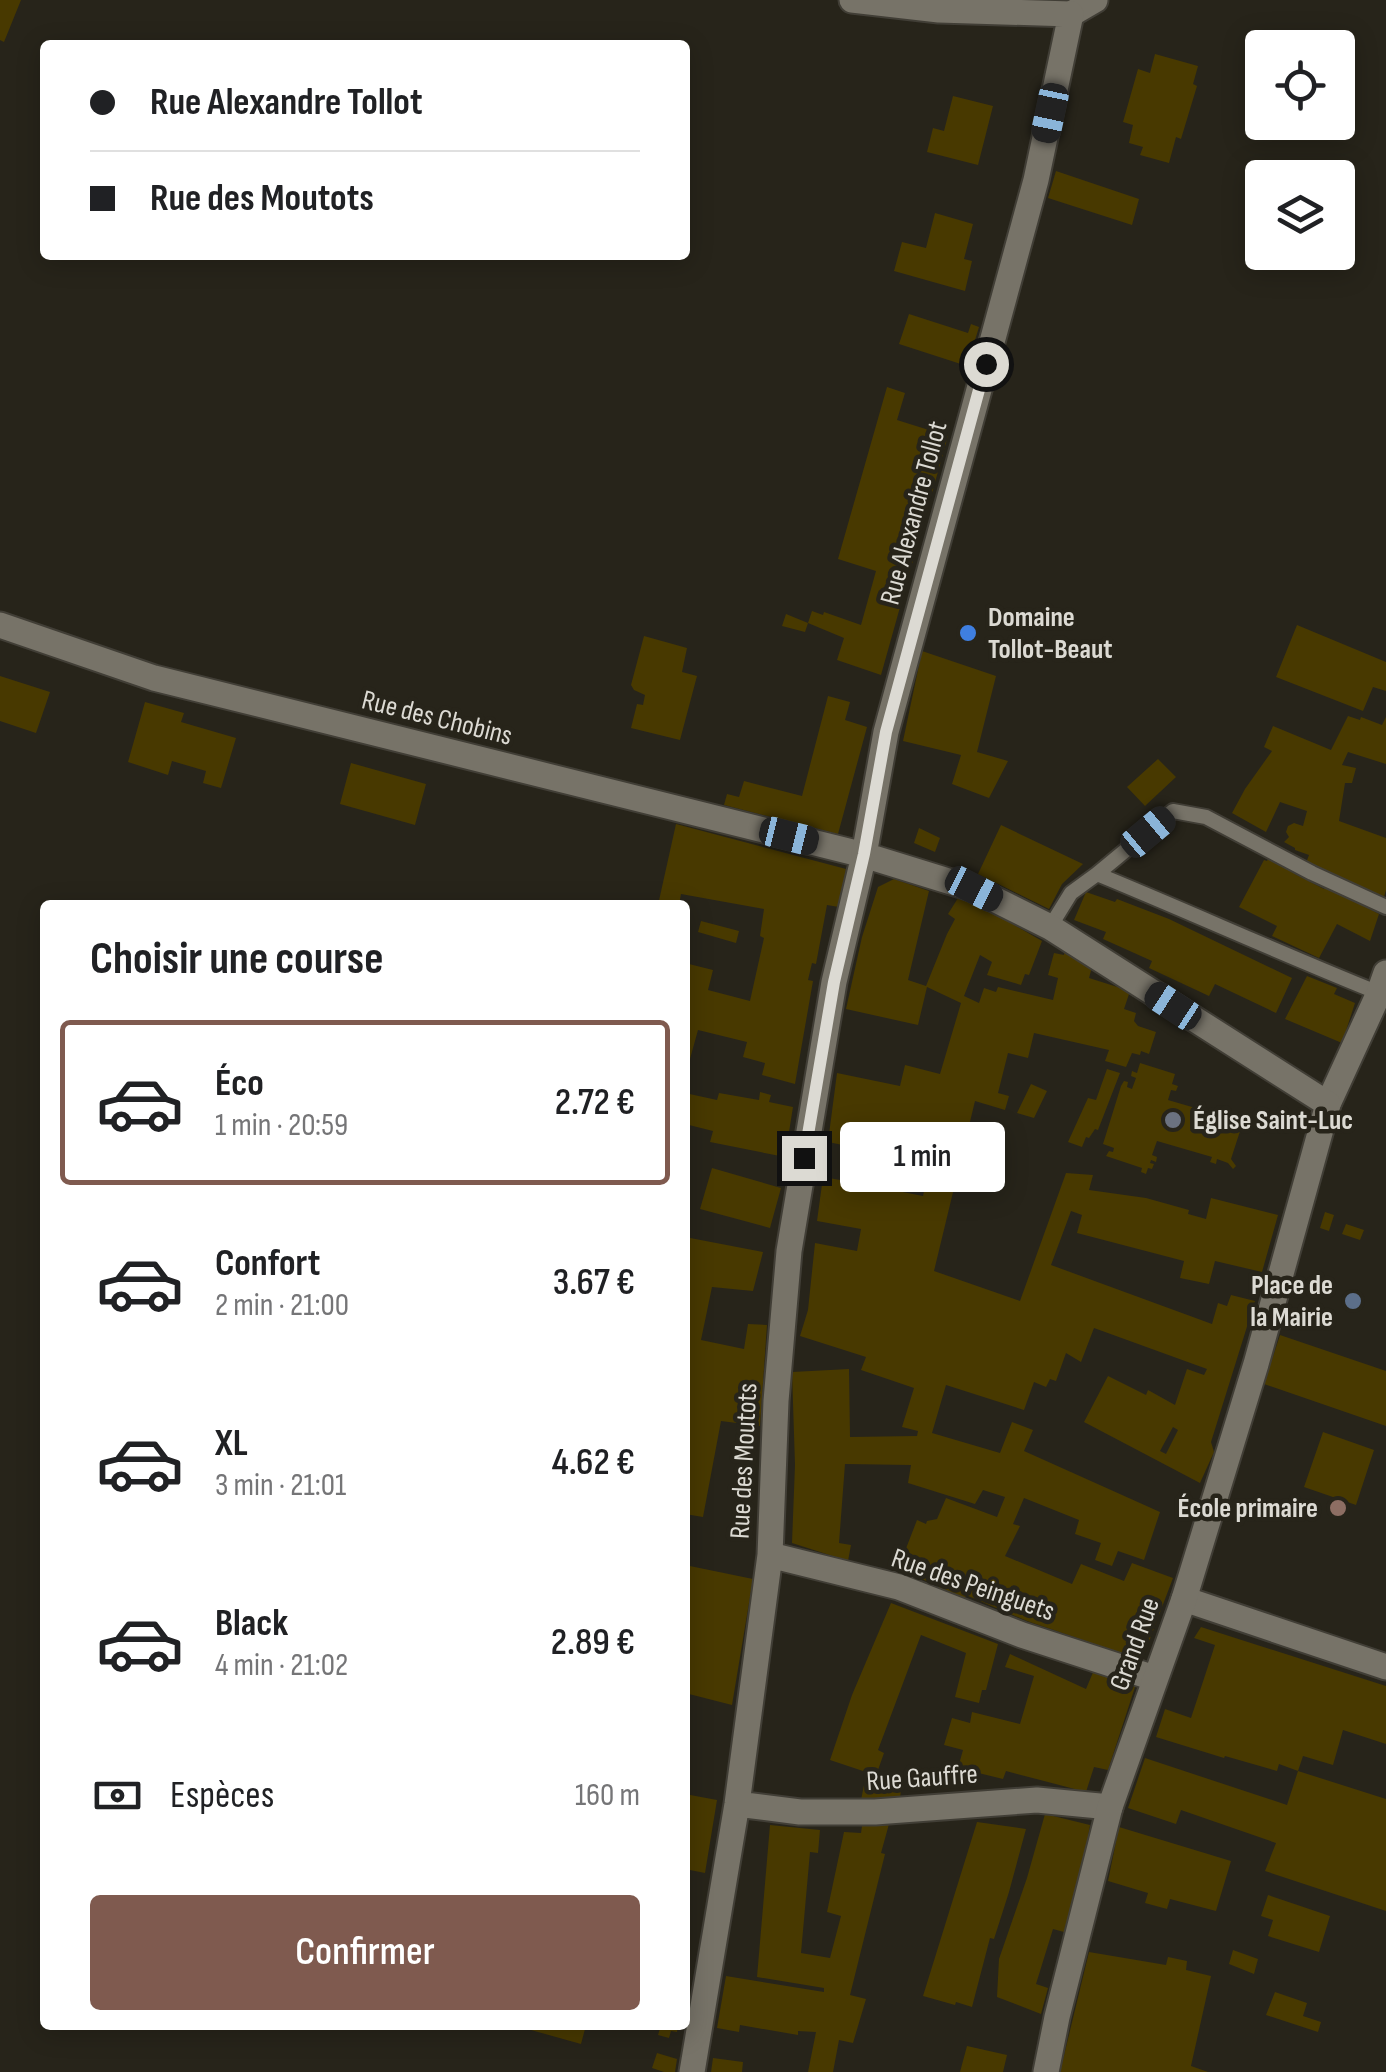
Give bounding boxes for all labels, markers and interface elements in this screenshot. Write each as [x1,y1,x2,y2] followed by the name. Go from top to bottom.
[1245,30,1355,270] map controls
[1245,30,1355,140] button: locate
[150,80,422,125] text: Rue Alexandre Tollot
[1029,81,1071,145] car
[1245,160,1355,270] button: layers
[150,176,374,221] text: Rue des Moutots
[964,342,1009,387] route start
[874,418,954,608] street label: Rue Alexandre Tollot
[988,601,1112,666] place label: Domaine Tollot-Beaut
[957,622,979,644] marker: Domaine Tollot-Beaut
[358,683,516,753] street label: Rue des Chobins
[1115,801,1181,863] car
[756,814,822,858] car
[940,862,1008,916] car
[90,932,383,987] text: Choisir une course
[1140,977,1206,1035] car
[95,1058,185,1148] icon: car
[215,1061,264,1106] text: Éco
[555,1080,635,1125] text: 2.72 €
[1193,1104,1353,1137] place label: Église Saint-Luc
[215,1106,348,1145] text: 1 min · 20:59
[1162,1109,1184,1131] marker: Église Saint-Luc
[839,1123,1004,1193] callout: 1 min
[782,1136,827,1181] route end
[893,1137,952,1176] text: 1 min
[95,1238,185,1328] icon: car
[215,1241,320,1286] text: Confort
[553,1260,635,1305] text: 3.67 €
[1250,1269,1333,1334] place label: Place de la Mairie
[215,1286,349,1325] text: 2 min · 21:00
[1342,1290,1364,1312] marker: Place de la Mairie
[723,1382,765,1540] street label: Rue des Moutots
[95,1418,185,1508] icon: car
[215,1421,248,1466] text: XL
[552,1440,635,1485] text: 4.62 €
[215,1466,346,1505] text: 3 min · 21:01
[1178,1492,1318,1525] place label: École primaire
[1327,1497,1349,1519] marker: École primaire
[887,1542,1059,1628] street label: Rue des Peinguets
[1103,1593,1167,1695] street label: Grand Rue
[95,1598,185,1688] icon: car
[215,1601,288,1646] text: Black
[551,1620,635,1665] text: 2.89 €
[215,1646,348,1685] text: 4 min · 21:02
[865,1758,979,1798] street label: Rue Gauffre
[90,1768,145,1823] icon: cash
[170,1773,274,1818] text: Espèces
[575,1776,640,1815] text: 160 m
[90,1895,640,2010] button: Confirmer

